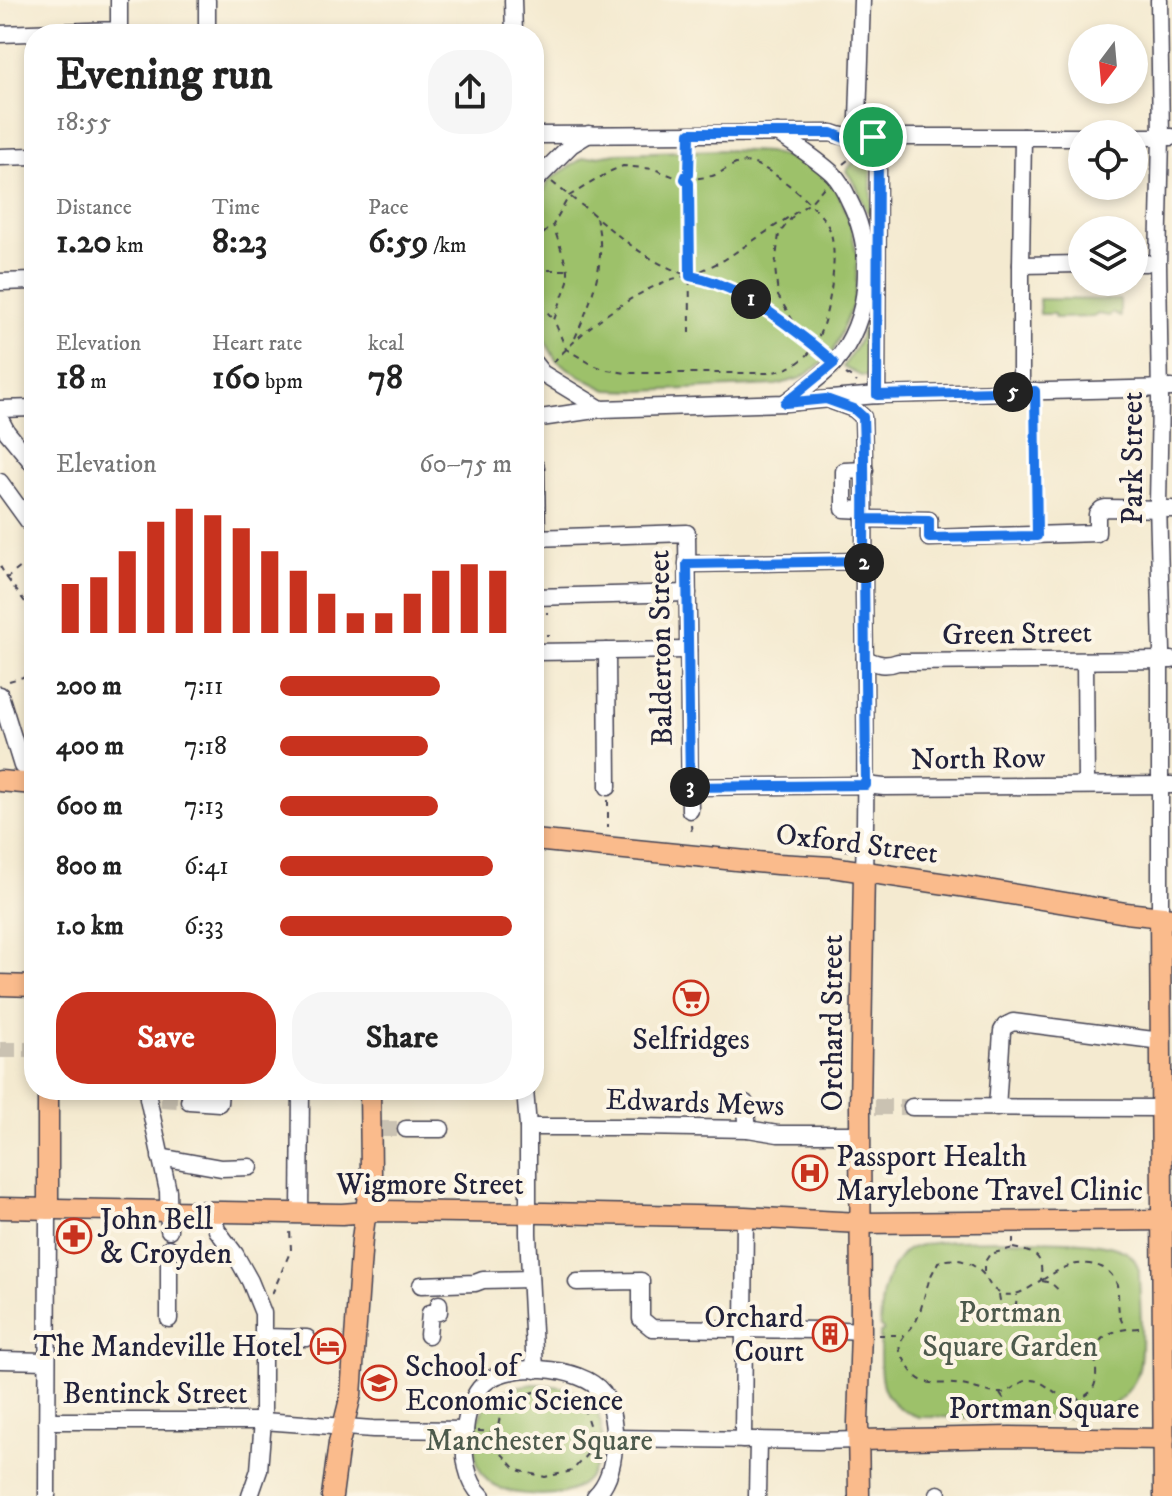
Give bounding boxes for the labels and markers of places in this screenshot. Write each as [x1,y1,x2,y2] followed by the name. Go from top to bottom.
[839,103,907,171] pin
[731,279,771,319] pin: 1
[993,372,1033,412] pin: 5
[844,543,884,583] pin: 2
[670,767,710,807] pin: 3
[672,979,710,1017] supermarket icon: Selfridges
[632,1022,750,1059] place label: Selfridges
[836,1139,1143,1210] place label: Passport Health Marylebone Travel Clinic
[791,1154,829,1192] hospital icon: Passport Health Marylebone Travel Clinic
[97,1202,233,1273] place label: John Bell & Croyden
[55,1217,93,1255] pharmacy icon: John Bell & Croyden
[704,1300,804,1371] place label: Orchard Court
[811,1315,849,1353] building icon: Orchard Court
[309,1327,347,1365] hotel icon: The Mandeville Hotel
[34,1329,302,1366] place label: The Mandeville Hotel
[405,1349,623,1420] place label: School of Economic Science
[360,1364,398,1402] school or university icon: School of Economic Science

